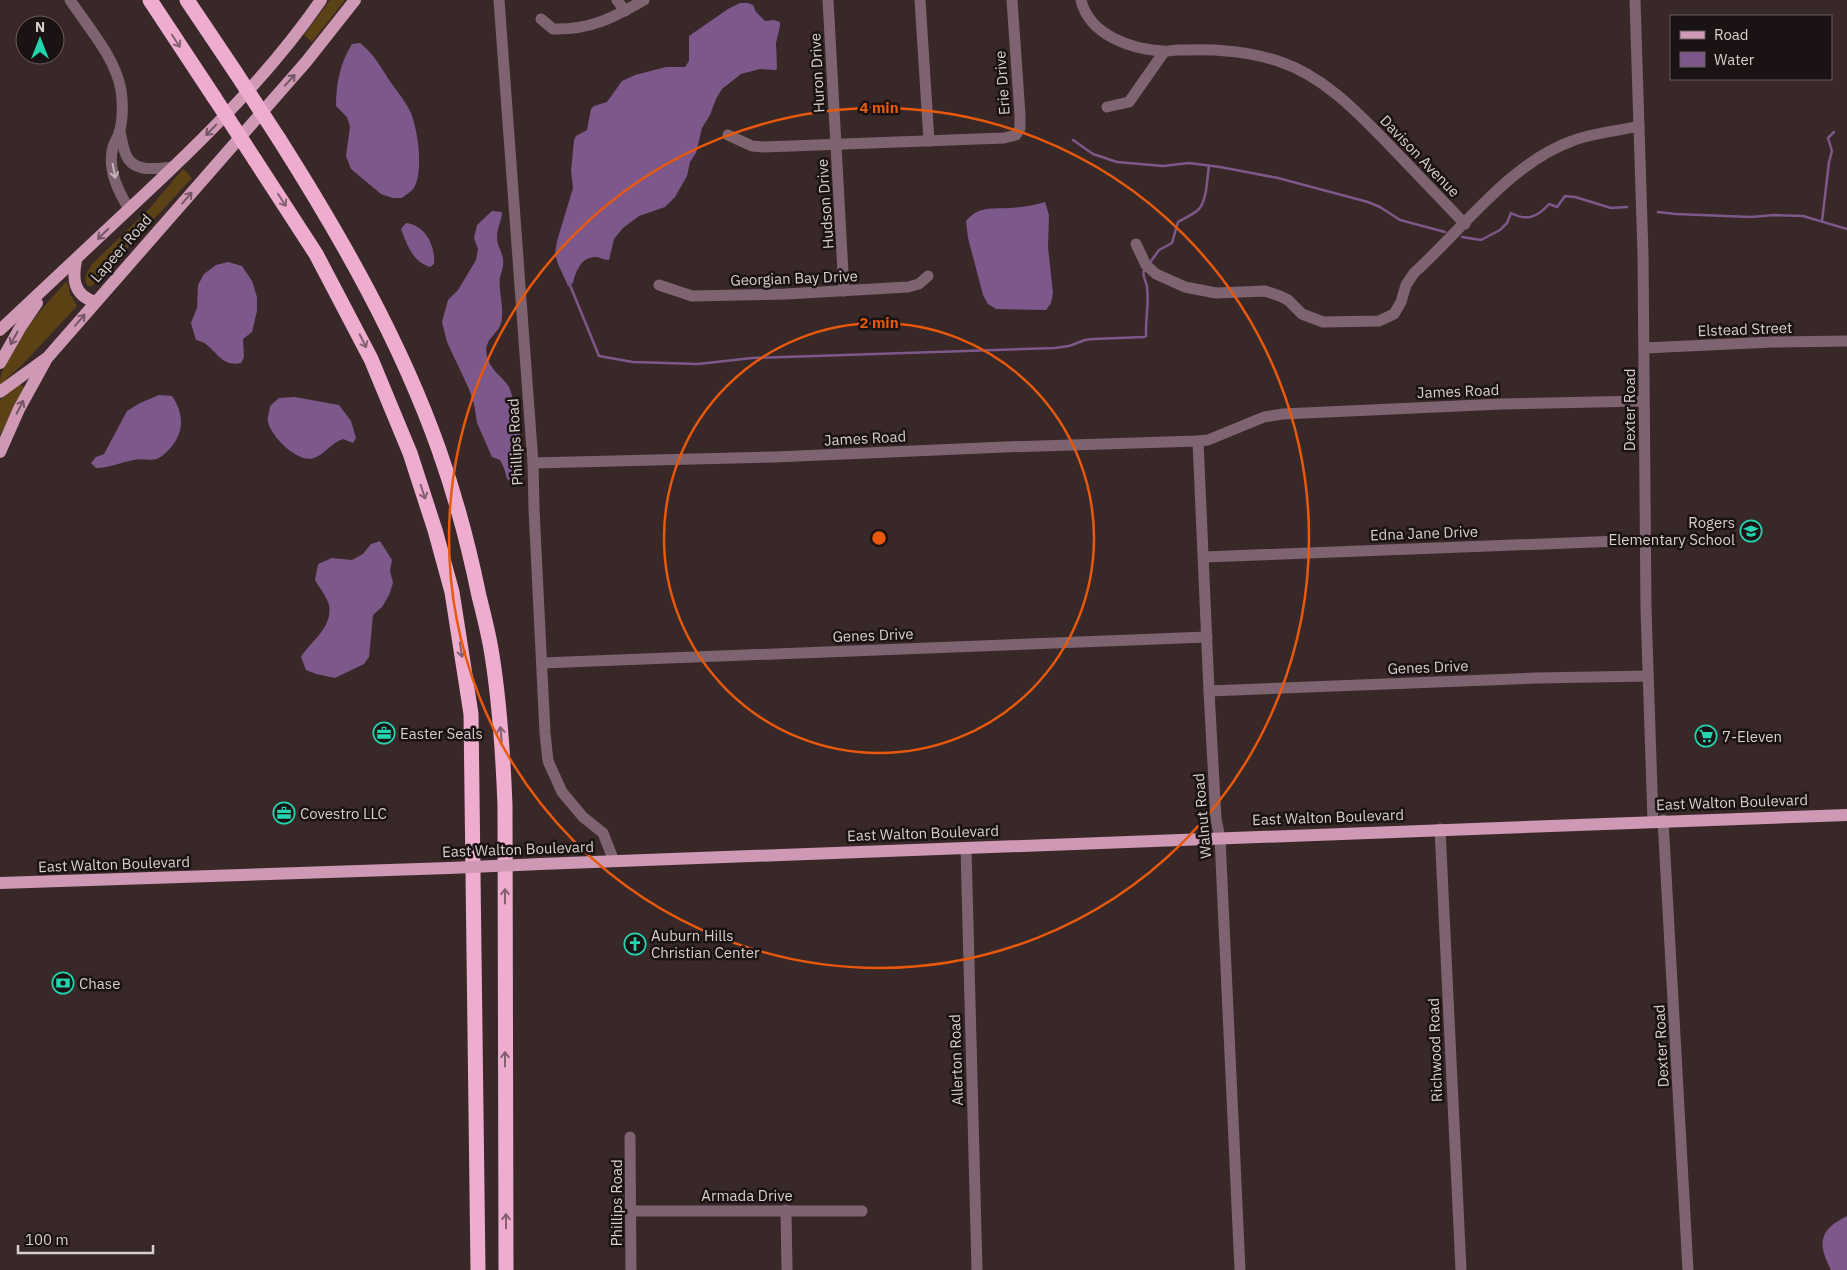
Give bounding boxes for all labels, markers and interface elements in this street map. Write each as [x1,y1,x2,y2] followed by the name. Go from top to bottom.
[15,15,65,65] north arrow
[1670,15,1832,80] legend
[35,18,45,36] text: N
[1714,25,1749,44] text: Road
[172,33,182,47] one-way arrow
[805,33,829,113] street label: Huron Drive
[990,50,1014,116] street label: Erie Drive
[1714,50,1755,69] text: Water
[284,74,295,87] one-way arrow
[859,98,899,117] text: 4 min
[1376,111,1464,201] street label: Davison Avenue
[205,124,217,136] one-way arrow
[812,158,838,250] street label: Hudson Drive
[109,163,119,179] one-way arrow
[181,191,193,204] one-way arrow
[277,193,287,207] one-way arrow
[86,210,156,286] street label: Lapeer Road
[96,228,109,240] one-way arrow
[730,266,858,290] street label: Georgian Bay Drive
[74,313,86,326] one-way arrow
[859,313,899,332] text: 2 min
[1697,318,1793,340] street label: Elstead Street
[9,330,19,345] one-way arrow
[358,334,368,349] one-way arrow
[1620,369,1639,451] street label: Dexter Road
[1417,380,1499,402] street label: James Road
[503,398,527,486] street label: Phillips Road
[16,400,25,415] one-way arrow
[823,426,907,450] street label: James Road
[418,484,428,500] one-way arrow
[1608,513,1735,549] place label: Rogers Elementary School
[1739,519,1763,543] school or university icon: Rogers Elementary School
[1370,522,1478,544] street label: Edna Jane Drive
[870,529,888,547] centre of rings
[832,624,914,646] street label: Genes Drive
[457,641,467,657] one-way arrow
[1387,656,1469,678] street label: Genes Drive
[372,721,396,745] office icon: Easter Seals
[400,724,483,743] place label: Easter Seals
[1694,724,1718,748] supermarket icon: 7-Eleven
[496,726,506,742] one-way arrow
[1722,727,1782,746] place label: 7-Eleven
[1189,773,1215,859] street label: Walnut Road
[1656,790,1808,814] street label: East Walton Boulevard
[272,801,296,825] office icon: Covestro LLC
[300,804,387,823] place label: Covestro LLC
[1252,805,1404,829] street label: East Walton Boulevard
[847,821,999,845] street label: East Walton Boulevard
[442,837,594,861] street label: East Walton Boulevard
[38,852,190,876] street label: East Walton Boulevard
[500,889,510,905] one-way arrow
[651,926,760,962] place label: Auburn Hills Christian Center
[623,932,647,956] church icon: Auburn Hills Christian Center
[51,971,75,995] bank icon: Chase
[79,974,120,993] place label: Chase
[1424,998,1446,1102] street label: Richwood Road
[1649,1004,1673,1088] street label: Dexter Road
[945,1014,967,1106] street label: Allerton Road
[500,1051,510,1068] one-way arrow
[607,1159,626,1247] street label: Phillips Road
[701,1186,793,1205] street label: Armada Drive
[501,1214,511,1230] one-way arrow
[18,1222,152,1254] scale bar
[25,1230,69,1249] text: 100 m

